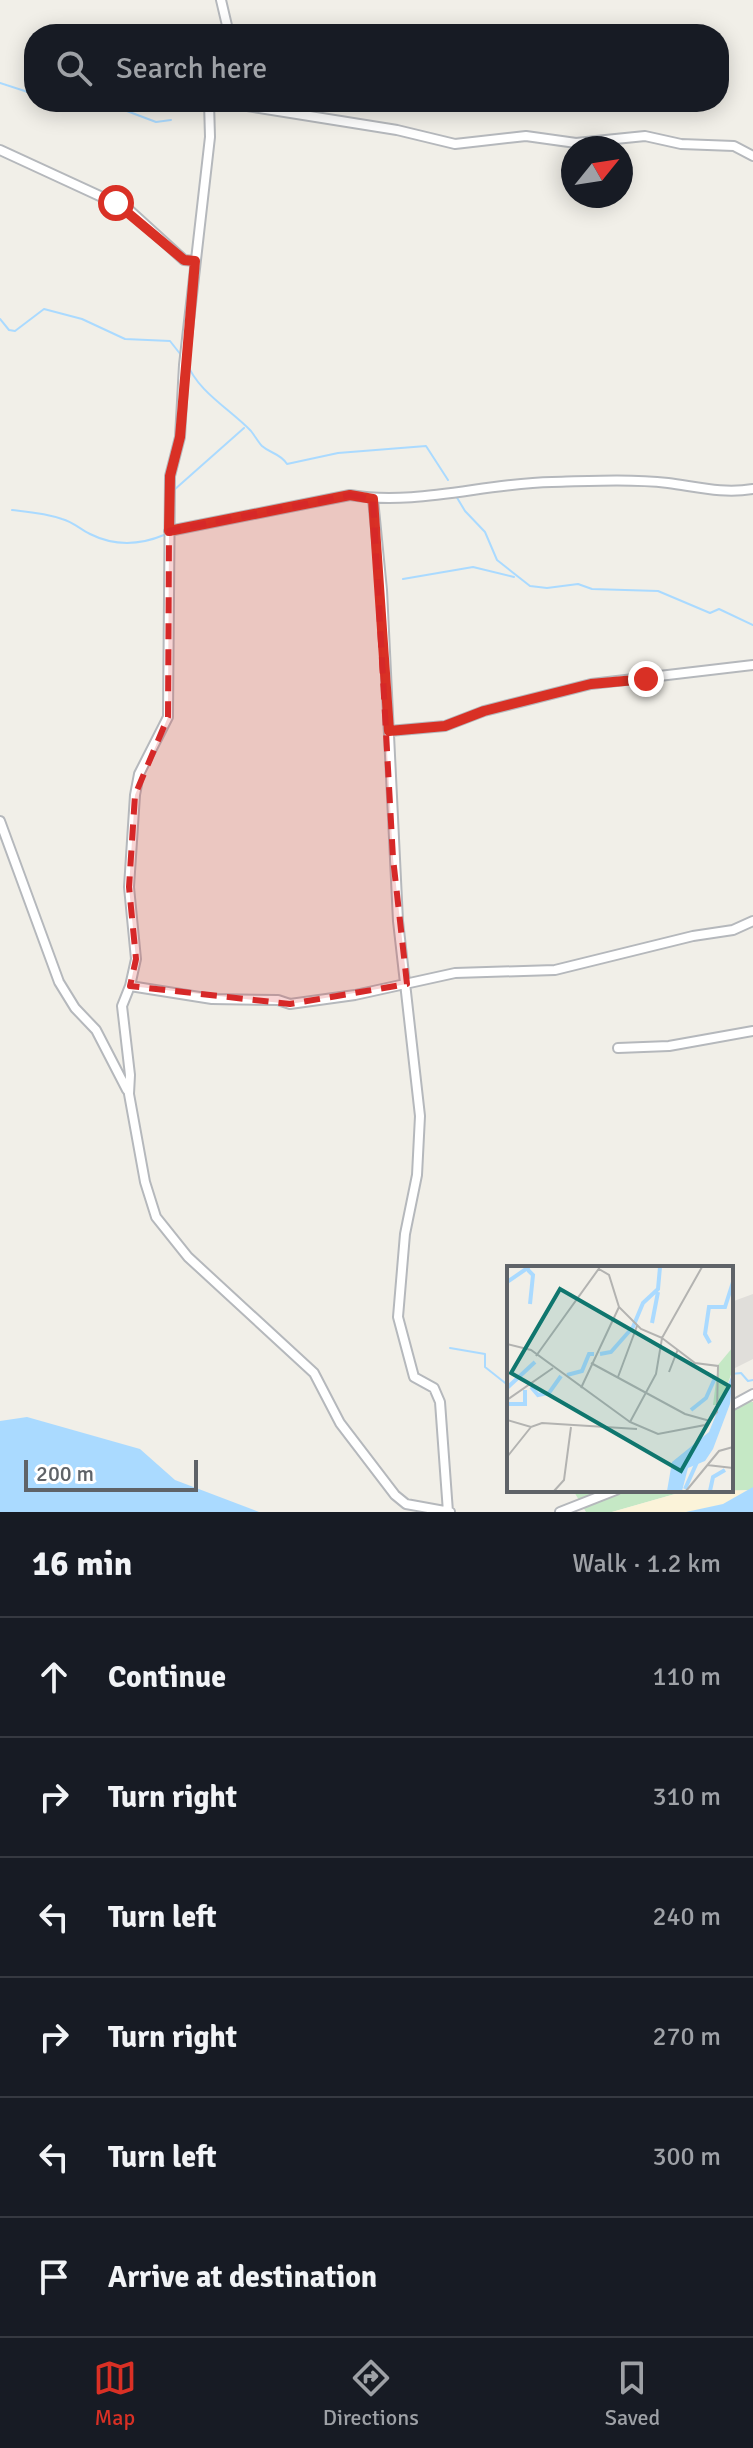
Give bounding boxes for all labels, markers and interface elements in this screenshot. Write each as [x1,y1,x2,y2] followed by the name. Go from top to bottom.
[24,24,729,112] search box
[52,46,96,90] icon: search
[116,50,267,87] text: Search here
[561,136,633,208] north arrow
[98,185,134,221] route start
[628,661,664,697] route end
[507,1266,733,1492] inset map
[24,1456,198,1492] scale bar
[36,1460,94,1487] text: 200 m
[32,1543,132,1585] text: 16 min
[572,1548,721,1580] text: Walk · 1.2 km
[32,1655,76,1699] icon: ahead
[108,1659,226,1696] text: Continue
[652,1661,721,1693] text: 110 m
[32,1775,76,1819] icon: right
[108,1779,237,1816] text: Turn right
[652,1781,721,1813] text: 310 m
[32,1895,76,1939] icon: left
[108,1899,217,1936] text: Turn left
[652,1901,721,1933] text: 240 m
[32,2015,76,2059] icon: right
[108,2019,237,2056] text: Turn right
[652,2021,721,2053] text: 270 m
[32,2135,76,2179] icon: left
[108,2139,217,2176] text: Turn left
[652,2141,721,2173] text: 300 m
[32,2255,76,2299] icon: arrive
[108,2259,377,2296] text: Arrive at destination
[93,2356,137,2431] tab: Map
[323,2356,419,2431] tab: Directions
[605,2356,660,2431] tab: Saved

